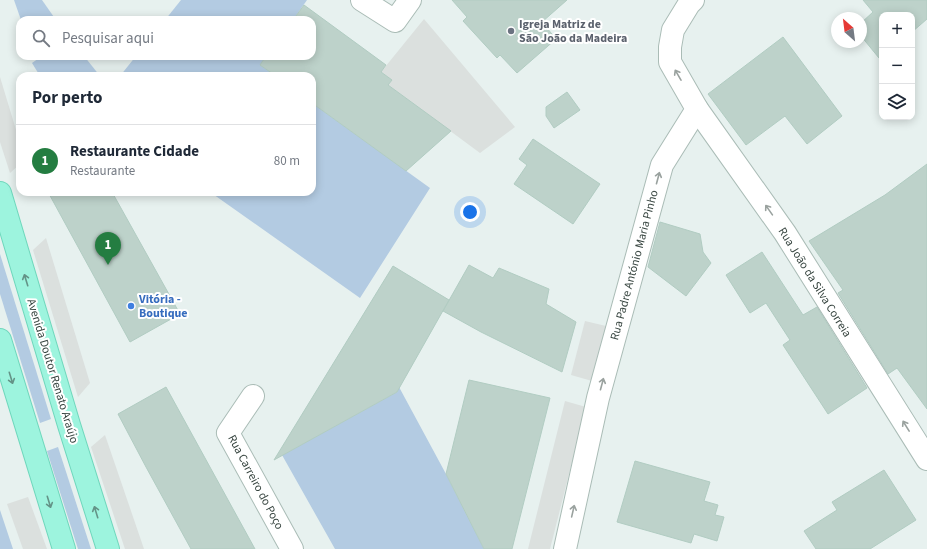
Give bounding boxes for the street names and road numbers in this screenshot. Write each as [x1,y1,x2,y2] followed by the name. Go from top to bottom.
[606,188,663,342] street label: Rua Padre António Maria Pinho
[774,224,855,340] street label: Rua João da Silva Correia
[22,297,83,445] street label: Avenida Doutor Renato Araújo
[223,432,288,533] street label: Rua Carreiro do Poço

